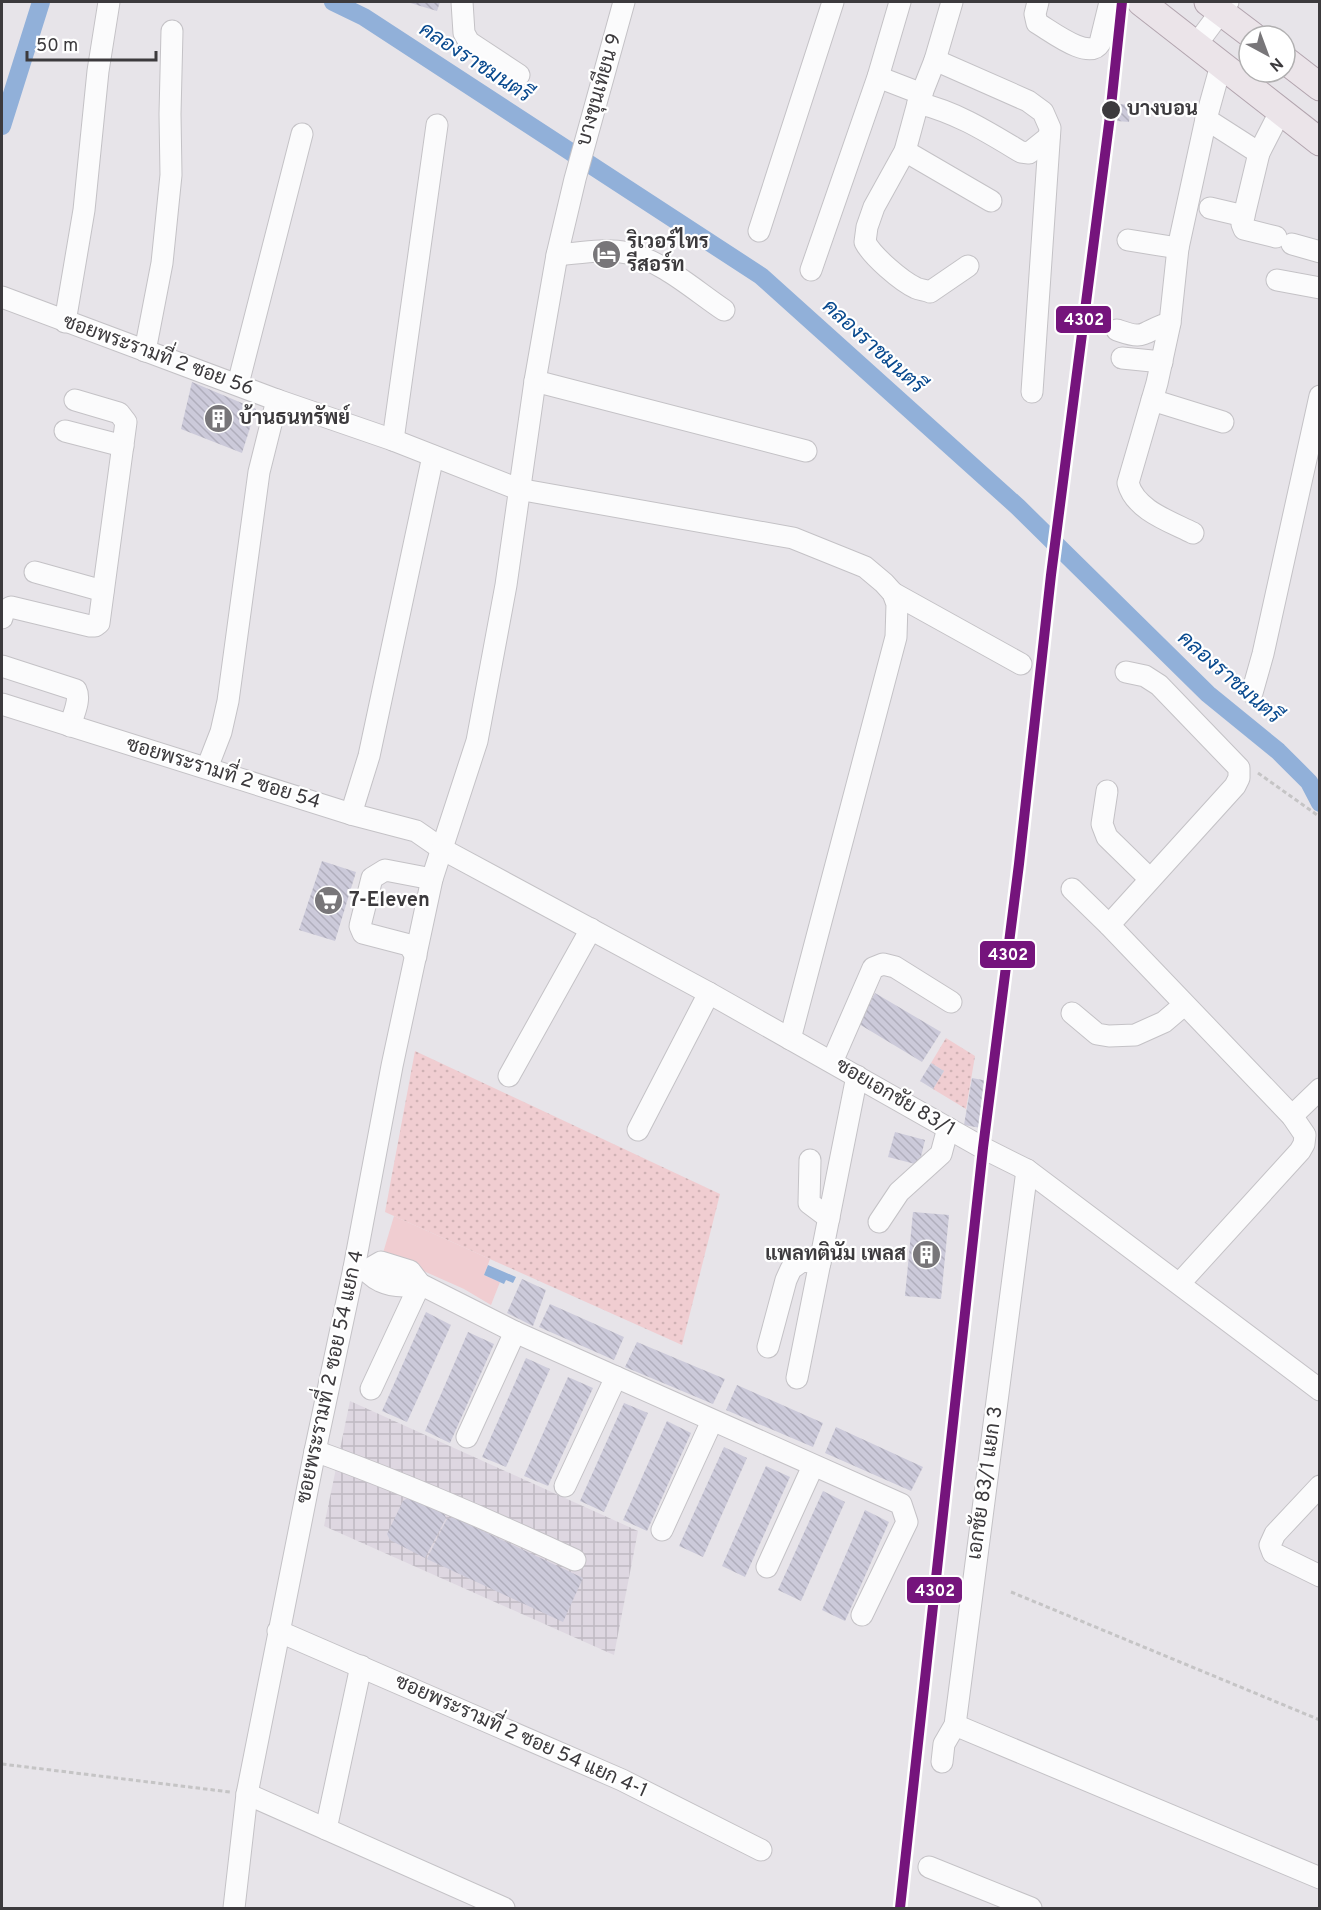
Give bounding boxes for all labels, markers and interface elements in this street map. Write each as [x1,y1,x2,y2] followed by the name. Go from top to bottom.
[414,16,539,111] water label: คลองราชมนตรี
[27,24,156,62] scale bar
[1237,24,1297,84] north arrow
[570,30,629,150] street label: บางขุนเทียน 9
[36,35,78,58] text: 50 m
[1265,52,1286,75] text: N
[1127,97,1198,123] place label: บางบอน
[1100,99,1122,121] marker: บางบอน
[626,227,709,279] place label: ริเวอร์ไทร รีสอร์ท
[590,238,622,270] hotel icon: ริเวอร์ไทร รีสอร์ท
[816,293,932,402] water label: คลองราชมนตรี
[59,304,259,403] street label: ซอยพระรามที่ 2 ซอย 56
[1055,305,1112,334] line badge: 4302
[1064,311,1104,331] text: 4302
[202,403,234,435] building icon: บ้านธนทรัพย์
[239,404,351,432] place label: บ้านธนทรัพย์
[1171,625,1289,732] water label: คลองราชมนตรี
[123,726,325,816] street label: ซอยพระรามที่ 2 ซอย 54
[312,885,344,917] supermarket icon: 7-Eleven
[349,888,430,914] place label: 7-Eleven
[979,940,1036,969] line badge: 4302
[988,946,1028,966] text: 4302
[830,1052,960,1143] street label: ซอยเอกชัย 83/1
[911,1239,943,1271] building icon: แพลทตินัม เพลส
[765,1240,906,1268] place label: แพลทตินัม เพลส
[286,1247,371,1506] street label: ซอยพระรามที่ 2 ซอย 54 แยก 4
[961,1404,1010,1561] street label: เอกชัย 83/1 แยก 3
[906,1576,963,1604] line badge: 4302
[915,1582,955,1602] text: 4302
[391,1664,654,1805] street label: ซอยพระรามที่ 2 ซอย 54 แยก 4-1

